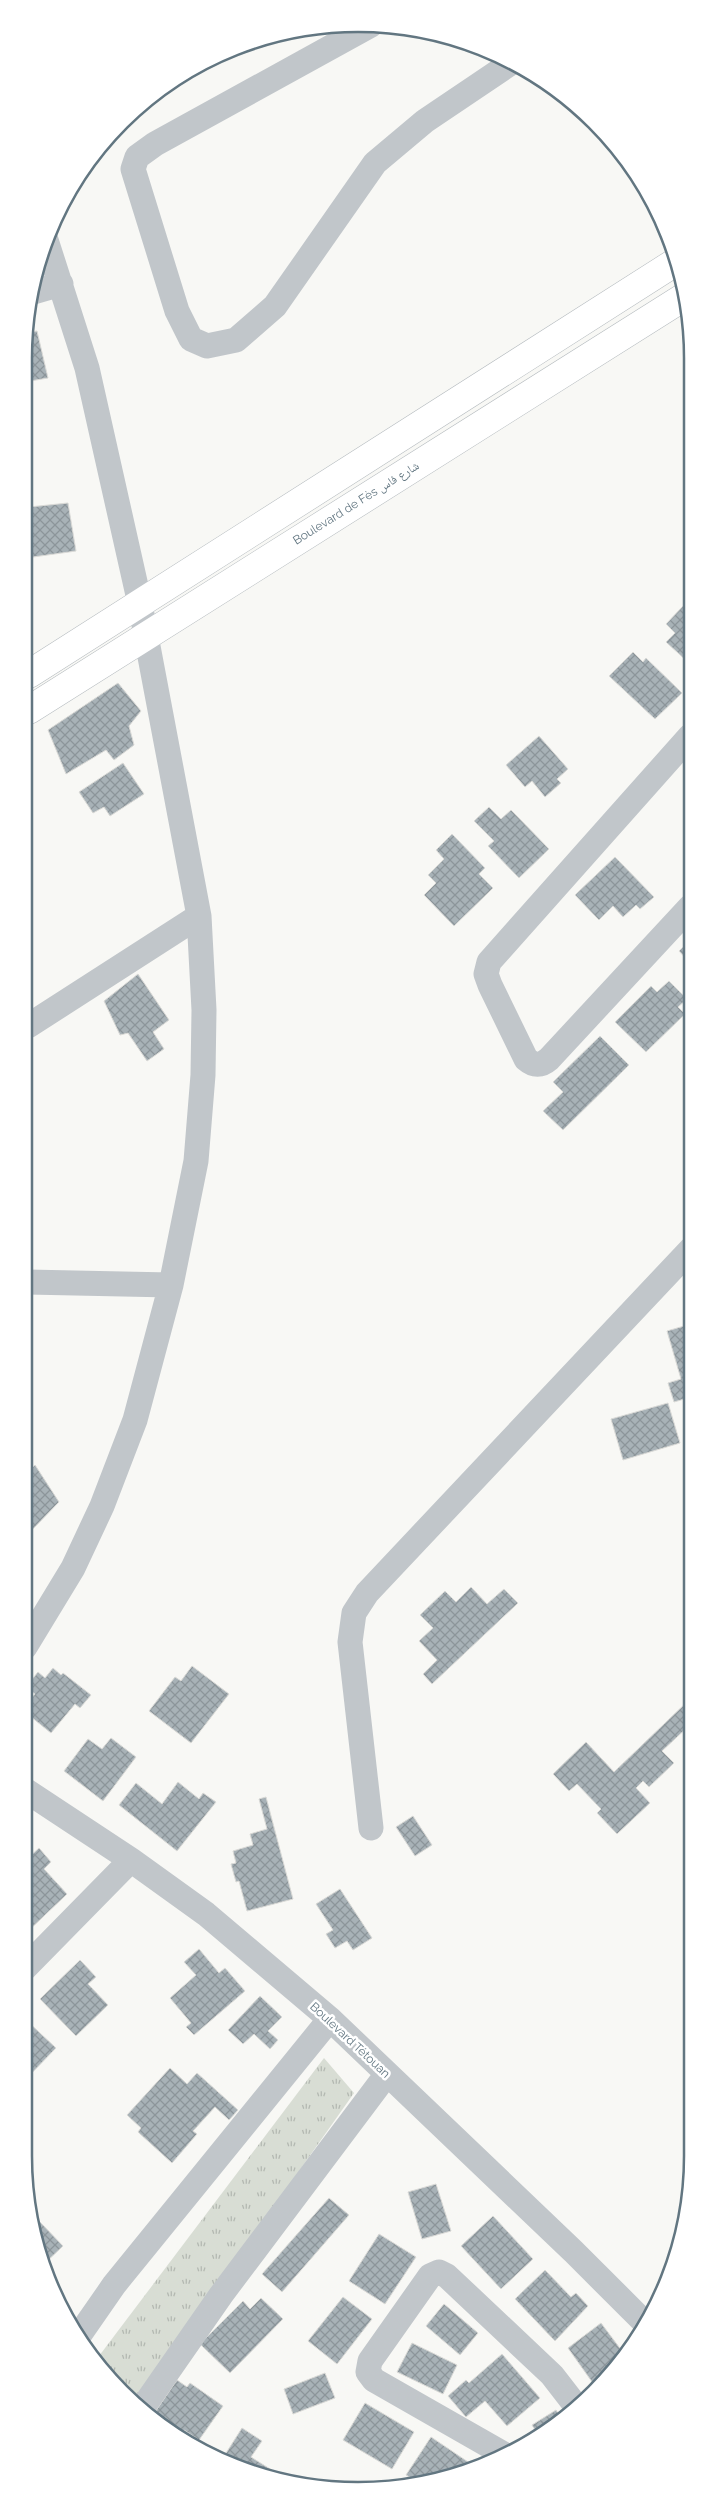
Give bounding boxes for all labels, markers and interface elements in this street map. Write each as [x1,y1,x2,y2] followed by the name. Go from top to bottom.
[290,458,422,548] street label: Boulevard de Fès شارع فاس
[307,1999,393,2081] street label: Boulevard Tétouan

